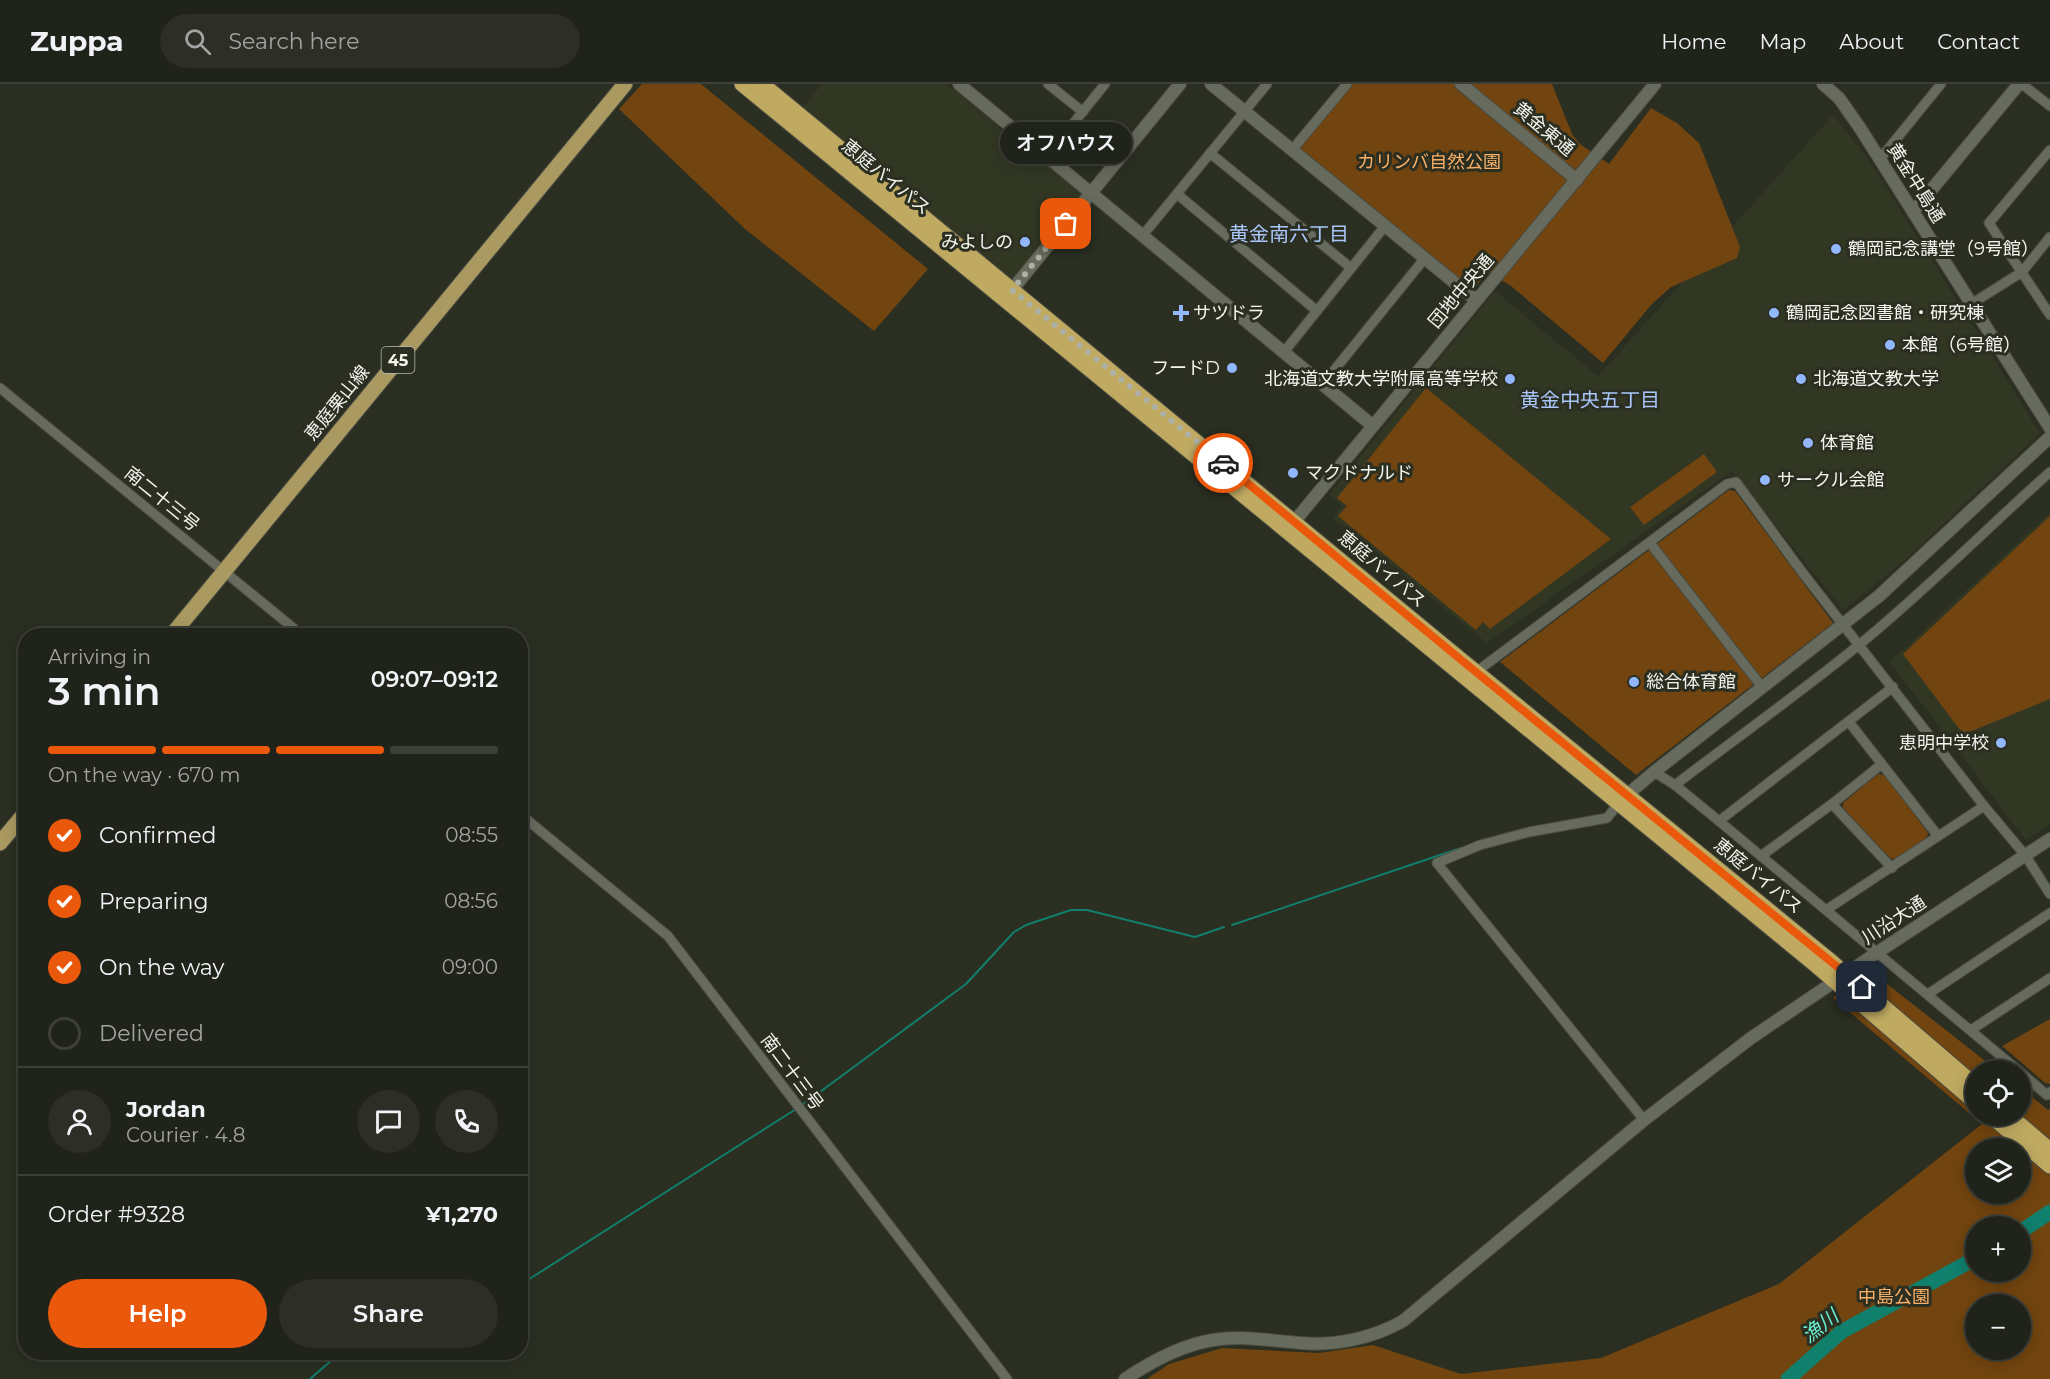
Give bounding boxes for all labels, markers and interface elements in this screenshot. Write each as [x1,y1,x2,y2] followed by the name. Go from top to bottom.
[160,14,580,68] search box
[30,24,124,58] text: Zuppa
[181,25,214,58] icon: search
[229,28,359,55] text: Search here
[1661,29,1726,54] text: Home
[1759,29,1806,54] text: Map
[1839,29,1904,54] text: About
[1937,29,2020,54] text: Contact
[1509,97,1579,161] street label: 黄金東通
[1000,122,1132,164] callout: オフハウス
[1016,131,1116,155] text: オフハウス
[837,135,935,219] street label: 恵庭バイパス
[1883,139,1949,227] street label: 黄金中島通
[1357,151,1501,173] park label: カリンバ自然公園
[1040,198,1091,249] pin
[1049,207,1082,240] icon: bag
[1229,222,1349,246] district label: 黄金南六丁目
[941,231,1013,253] place label: みよしの
[1018,235,1032,249] marker: みよしの
[1848,238,2039,260] place label: 鶴岡記念講堂（9号館）
[1829,242,1843,256] marker: 鶴岡記念講堂（9号館）
[1424,249,1498,333] street label: 団地中央通
[1193,302,1265,324] place label: サツドラ
[1786,302,1984,324] place label: 鶴岡記念図書館・研究棟
[1174,306,1188,320] marker: サツドラ
[1767,306,1781,320] marker: 鶴岡記念図書館・研究棟
[1902,334,2021,356] place label: 本館（6号館）
[1883,338,1897,352] marker: 本館（6号館）
[382,347,414,373] road number: 45
[1151,357,1220,379] place label: フードD
[300,361,374,445] street label: 恵庭栗山線
[1225,361,1239,375] marker: フードD
[1264,368,1498,390] place label: 北海道文教大学附属高等学校
[1813,368,1939,390] place label: 北海道文教大学
[1503,372,1517,386] marker: 北海道文教大学附属高等学校
[1794,372,1808,386] marker: 北海道文教大学
[1520,388,1660,412] district label: 黄金中央五丁目
[1820,432,1874,454] place label: 体育館
[1193,433,1253,493] courier
[1801,436,1815,450] marker: 体育館
[1207,447,1240,480] icon: car
[120,462,204,536] street label: 南二十三号
[1305,462,1413,484] place label: マクドナルド
[1286,466,1300,480] marker: マクドナルド
[1777,469,1884,491] place label: サークル会館
[1758,473,1772,487] marker: サークル会館
[1334,526,1430,612] street label: 恵庭バイパス
[48,645,151,669] text: Arriving in
[371,666,498,693] text: 09:07–09:12
[48,667,161,715] text: 3 min
[1646,671,1736,693] place label: 総合体育館
[1627,675,1641,689] marker: 総合体育館
[1899,732,1989,754] place label: 恵明中学校
[1994,736,2008,750] marker: 恵明中学校
[48,763,241,787] text: On the way · 670 m
[48,819,81,852] icon: check
[99,822,216,849] text: Confirmed
[445,823,498,847] text: 08:55
[1709,834,1807,918] street label: 恵庭バイパス
[48,885,81,918] icon: check
[99,888,208,915] text: Preparing
[444,889,498,913] text: 08:56
[1858,891,1930,949] street label: 川沿大通
[48,951,81,984] icon: check
[99,954,224,981] text: On the way
[442,955,498,979] text: 09:00
[1836,961,1887,1012] pin
[1845,970,1878,1003] icon: home
[99,1020,204,1047] text: Delivered
[756,1029,828,1115] street label: 南二十三号
[1965,1060,2031,1360] map controls
[1965,1060,2031,1126] button: locate
[48,1090,111,1153] button: person
[357,1090,420,1153] button: chat
[435,1090,498,1153] button: phone
[126,1096,206,1123] text: Jordan
[126,1123,245,1147] text: Courier · 4.8
[1965,1138,2031,1204] button: layers
[48,1201,185,1228] text: Order #9328
[425,1201,498,1228] text: ¥1,270
[1965,1216,2031,1282] button: +
[48,1279,267,1348] button: Help
[279,1279,498,1348] button: Share
[1858,1286,1930,1308] park label: 中島公園
[1965,1294,2031,1360] button: −
[1797,1303,1845,1348] water label: 漁川

